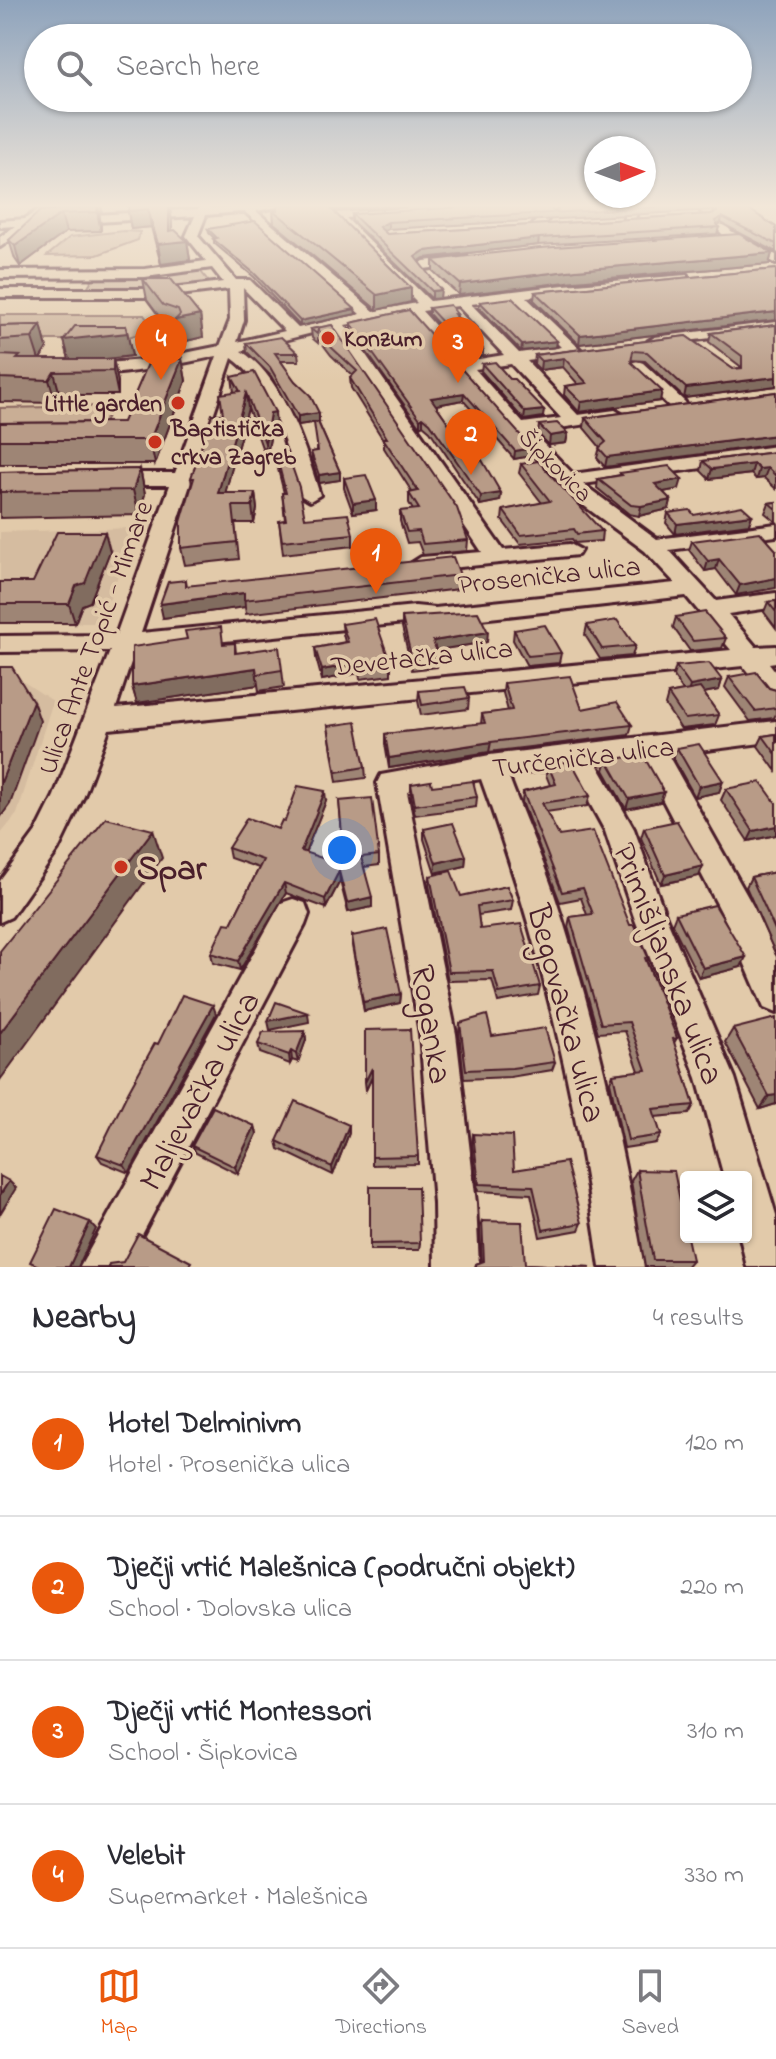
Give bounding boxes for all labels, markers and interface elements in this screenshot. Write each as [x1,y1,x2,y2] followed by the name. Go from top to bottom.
[24,24,752,112] search box
[52,46,96,90] icon: search
[116,46,260,90] text: Search here
[584,136,656,208] north arrow
[135,314,187,380] pin: 4
[432,317,484,383] pin: 3
[344,323,423,358] place label: Konzum
[319,329,337,347] marker: Konzum
[45,388,162,424] place label: Little garden
[169,394,187,412] marker: Little garden
[445,409,497,475] pin: 2
[170,413,296,477] place label: Baptistička crkva Zagreb
[509,422,599,512] street label: Šipkovica
[146,433,164,451] marker: Baptistička crkva Zagreb
[29,495,166,781] street label: Ulica Ante Topić - Mimare
[350,528,402,594] pin: 1
[456,548,643,607] street label: Prosenička ulica
[329,630,515,689] street label: Devetačka ulica
[490,728,677,791] street label: Turčenička ulica
[322,830,362,870] your location
[597,836,735,1093] street label: Primišljanska ulica
[137,846,208,896] place label: Spar
[112,858,130,876] marker: Spar
[511,898,617,1129] street label: Begovačka ulica
[395,961,463,1088] street label: Roganka
[128,983,275,1201] street label: Maljevačka ulica
[680,1171,752,1243] map controls
[680,1171,752,1243] button: layers
[32,1294,136,1344] text: Nearby
[653,1300,744,1338] text: 4 results
[108,1403,301,1447] text: Hotel Delminivm
[54,1425,62,1463] text: 1
[685,1425,744,1463] text: 120 m
[108,1447,350,1485] text: Hotel · Prosenička ulica
[108,1547,574,1591] text: Dječji vrtić Malešnica (područni objekt)
[52,1569,64,1607] text: 2
[680,1569,744,1607] text: 220 m
[108,1591,352,1629] text: School · Dolovska ulica
[108,1691,372,1735] text: Dječji vrtić Montessori
[53,1713,63,1751] text: 3
[687,1713,744,1751] text: 310 m
[108,1735,298,1773] text: School · Šipkovica
[108,1835,185,1879] text: Velebit
[53,1857,63,1895] text: 4
[685,1857,744,1895] text: 330 m
[108,1879,368,1917] text: Supermarket · Malešnica
[97,1964,141,2044] tab: Map
[336,1964,427,2044] tab: Directions
[621,1964,679,2044] tab: Saved

